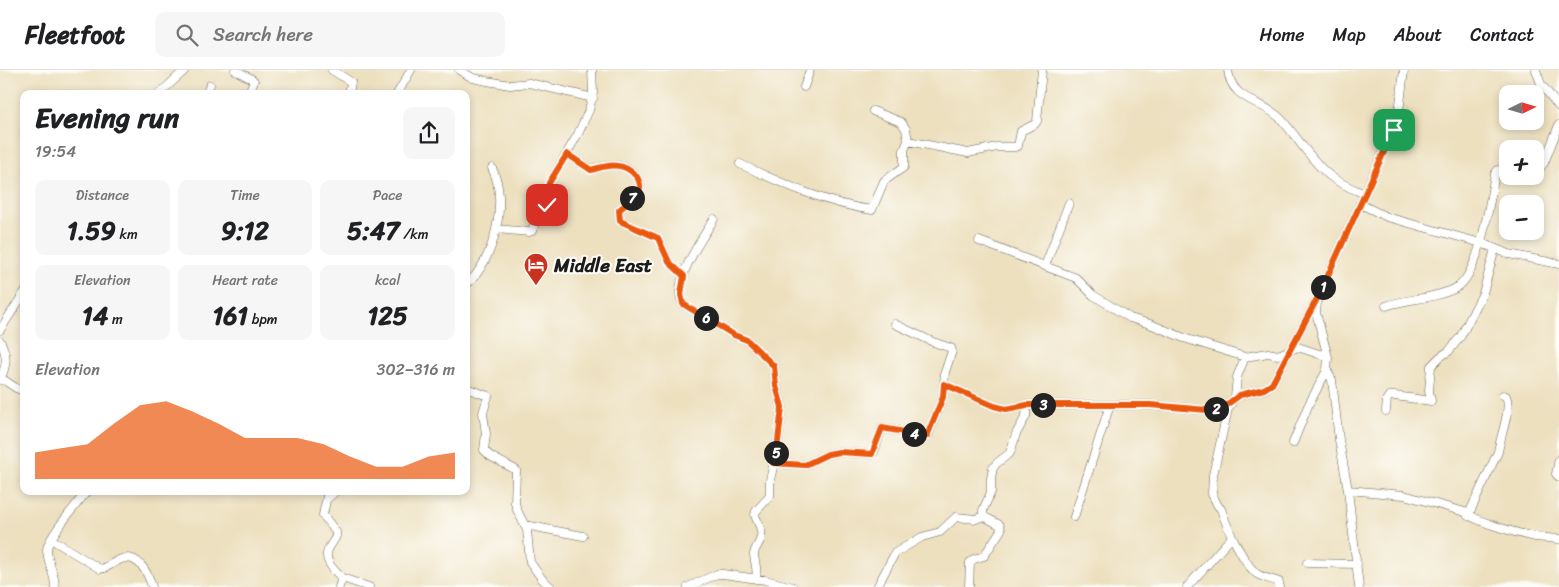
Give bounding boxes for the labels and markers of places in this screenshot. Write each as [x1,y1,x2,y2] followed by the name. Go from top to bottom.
[1373,109,1415,151] pin
[526,184,568,226] pin
[620,186,644,210] pin: 7
[553,249,653,282] place label: Middle East
[523,252,549,286] hotel icon: Middle East
[1310,274,1336,300] pin: 1
[694,306,718,330] pin: 6
[1030,392,1056,418] pin: 3
[1204,396,1228,422] pin: 2
[902,422,926,446] pin: 4
[764,440,788,466] pin: 5

